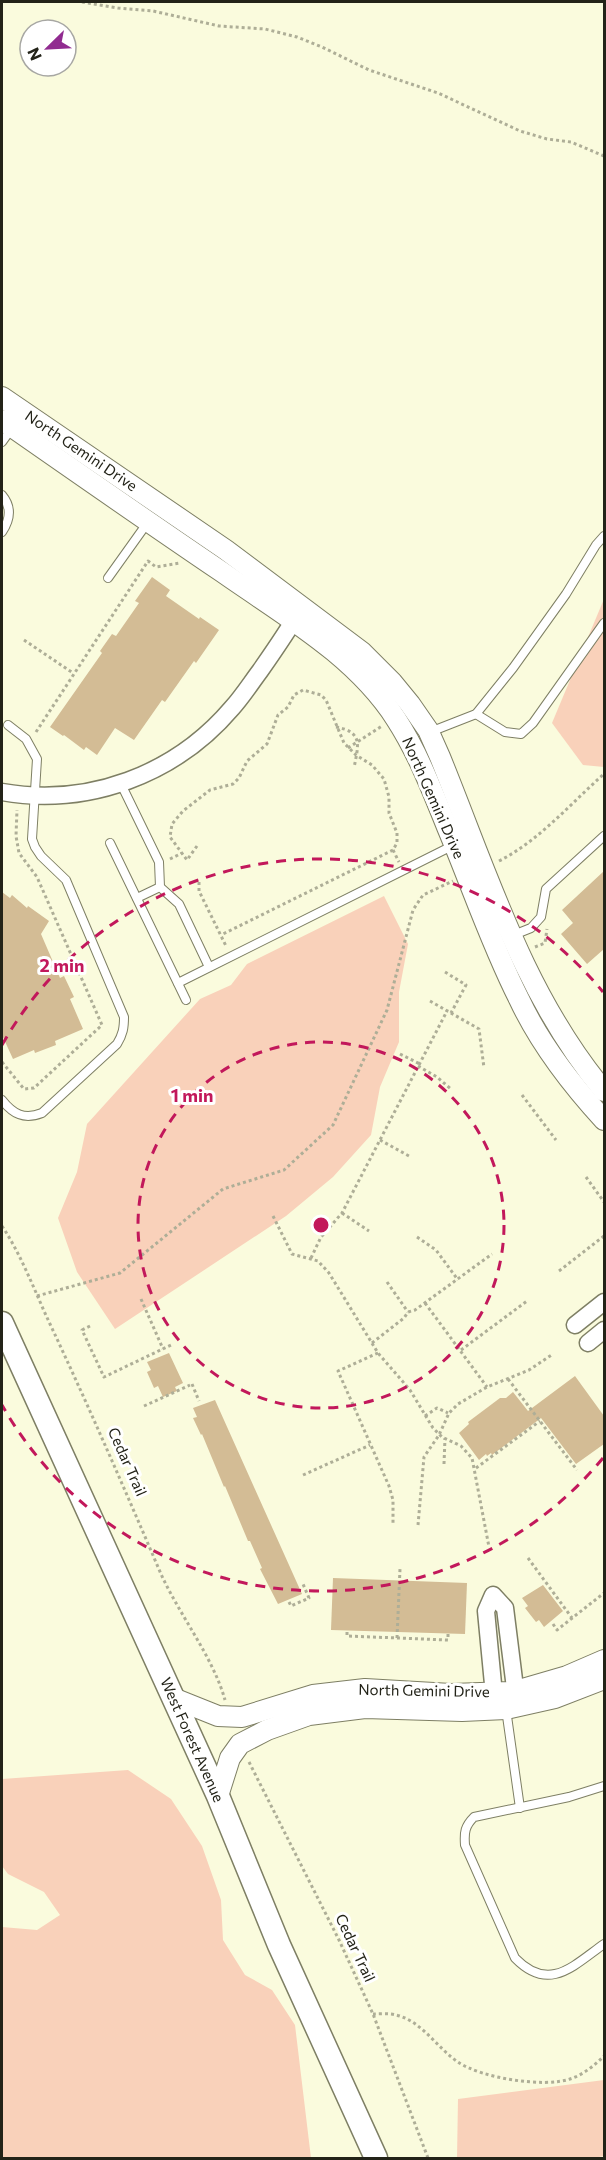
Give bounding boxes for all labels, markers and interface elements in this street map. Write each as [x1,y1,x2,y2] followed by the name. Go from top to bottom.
[18,18,78,78] north arrow
[23,45,45,64] text: N
[22,406,141,494] street label: North Gemini Drive
[399,734,469,861] street label: North Gemini Drive
[40,954,84,976] text: 2 min
[171,1084,213,1106] text: 1 min
[311,1215,331,1235] centre of rings
[105,1424,151,1499] street label: Cedar Trail
[157,1674,229,1805] street label: West Forest Avenue
[358,1680,490,1700] street label: North Gemini Drive
[332,1911,380,1985] street label: Cedar Trail

